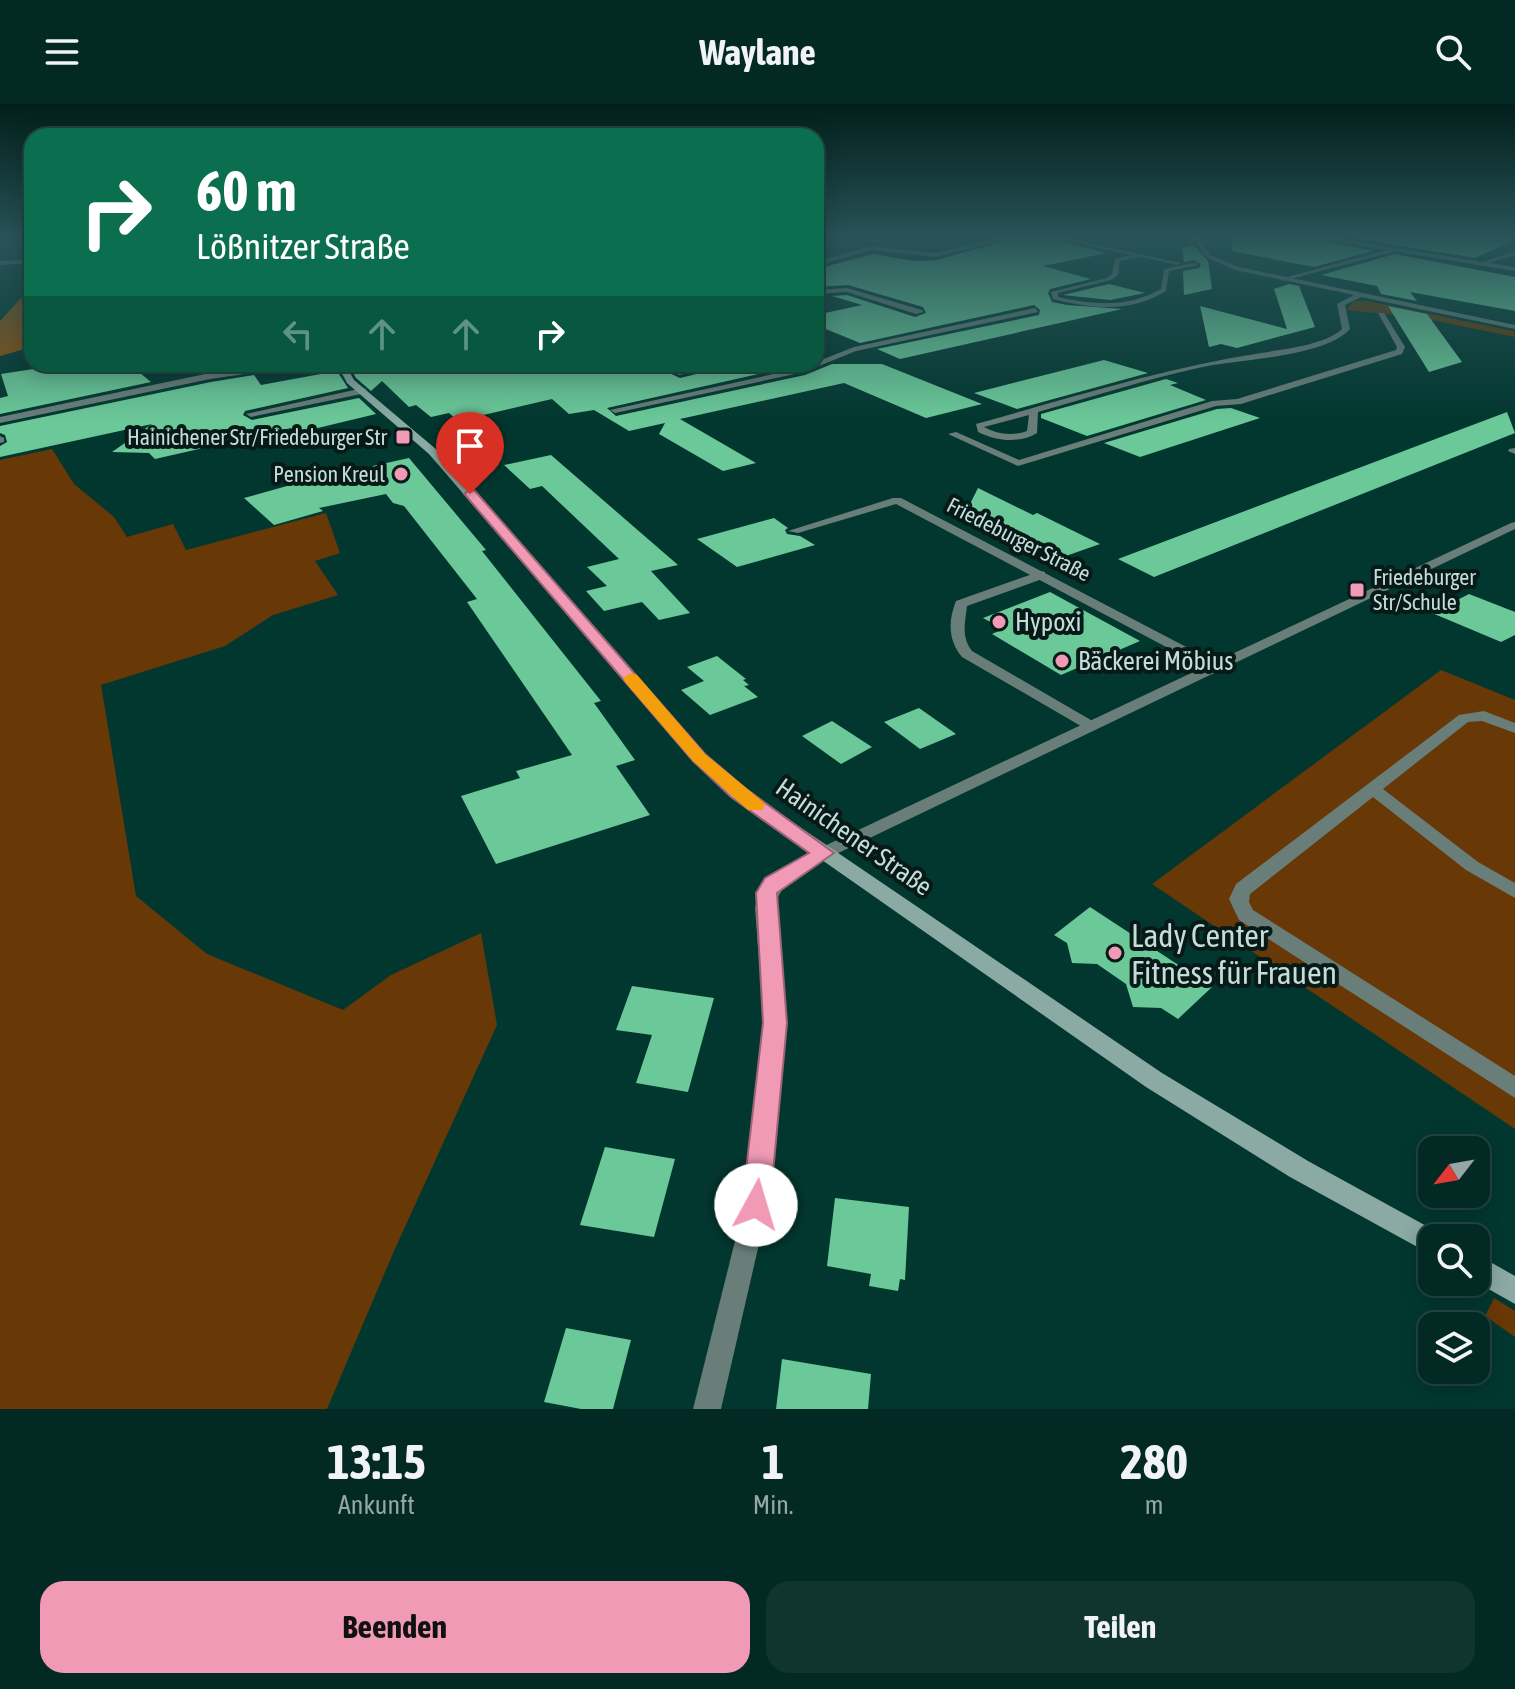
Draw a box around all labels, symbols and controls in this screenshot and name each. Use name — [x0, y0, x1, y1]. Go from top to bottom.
icon: menu — [40, 30, 84, 74]
icon: search — [1431, 30, 1475, 74]
text: Waylane — [699, 31, 816, 73]
text: 60 m — [196, 159, 297, 223]
icon: right — [64, 160, 168, 264]
text: Lößnitzer Straße — [196, 225, 410, 267]
icon: left — [276, 312, 320, 356]
icon: ahead — [360, 312, 404, 356]
icon: ahead — [444, 312, 488, 356]
icon: right — [528, 312, 572, 356]
pin — [436, 412, 504, 494]
place label: Hainichener Str/Friedeburger Str — [127, 424, 388, 450]
icon: arrive — [448, 424, 492, 468]
marker: Hainichener Str/Friedeburger Str — [394, 428, 412, 446]
place label: Pension Kreul — [273, 461, 385, 487]
marker: Pension Kreul — [392, 465, 410, 483]
street label: Friedeburger Straße — [943, 492, 1095, 586]
place label: Friedeburger Str/Schule — [1373, 564, 1476, 615]
marker: Friedeburger Str/Schule — [1348, 581, 1366, 599]
place label: Hypoxi — [1015, 607, 1082, 637]
marker: Hypoxi — [990, 613, 1008, 631]
place label: Bäckerei Möbius — [1078, 646, 1233, 676]
marker: Bäckerei Möbius — [1053, 652, 1071, 670]
street label: Hainichener Straße — [770, 772, 938, 902]
place label: Lady Center Fitness für Frauen — [1131, 917, 1337, 991]
marker: Lady Center Fitness für Frauen — [1106, 944, 1124, 962]
north arrow — [1418, 1136, 1490, 1208]
map controls — [1418, 1136, 1490, 1384]
position arrow — [714, 1163, 798, 1247]
button: search — [1418, 1224, 1490, 1296]
button: layers — [1418, 1312, 1490, 1384]
text: 13:15 — [327, 1434, 426, 1489]
text: 1 — [762, 1434, 784, 1489]
text: 280 — [1120, 1434, 1188, 1489]
text: Ankunft — [338, 1490, 415, 1520]
text: Min. — [753, 1490, 793, 1520]
text: m — [1145, 1490, 1164, 1520]
button: Beenden — [40, 1581, 750, 1673]
button: Teilen — [766, 1581, 1475, 1673]

